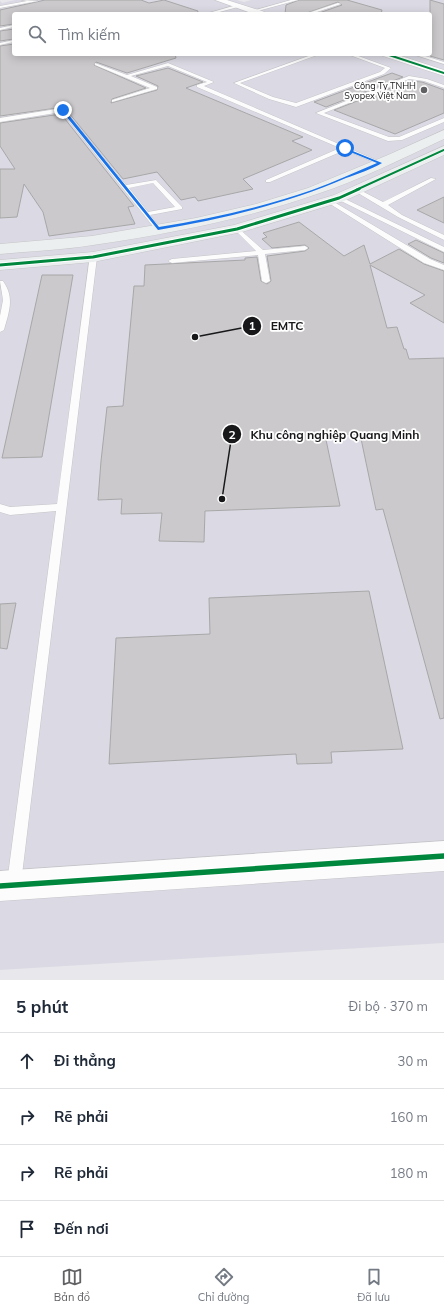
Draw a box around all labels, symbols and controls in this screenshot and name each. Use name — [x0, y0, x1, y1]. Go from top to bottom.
search box — [12, 12, 432, 56]
icon: search — [26, 23, 48, 45]
text: Tìm kiếm — [58, 25, 120, 44]
place label: Công Ty TNHH Syopex Việt Nam — [344, 80, 416, 102]
marker: Công Ty TNHH Syopex Việt Nam — [419, 85, 429, 95]
route end — [54, 101, 72, 119]
route start — [336, 139, 354, 157]
callout: EMTC — [242, 314, 311, 338]
text: 1 — [248, 318, 256, 333]
text: EMTC — [271, 318, 303, 333]
callout: Khu công nghiệp Quang Minh — [222, 422, 427, 446]
text: 2 — [228, 427, 236, 442]
text: Khu công nghiệp Quang Minh — [250, 427, 420, 442]
text: 5 phút — [16, 996, 68, 1017]
text: Đi bộ · 370 m — [349, 998, 428, 1014]
icon: ahead — [16, 1050, 38, 1072]
text: Đi thẳng — [54, 1051, 116, 1070]
text: 30 m — [398, 1053, 428, 1069]
icon: right — [16, 1106, 38, 1128]
text: Rẽ phải — [54, 1107, 108, 1126]
text: 160 m — [390, 1109, 428, 1125]
icon: right — [16, 1162, 38, 1184]
text: Rẽ phải — [54, 1163, 108, 1182]
text: 180 m — [390, 1165, 428, 1181]
icon: arrive — [16, 1218, 38, 1240]
text: Đến nơi — [54, 1219, 109, 1238]
tab: Bản đồ — [54, 1266, 90, 1304]
tab: Chỉ đường — [198, 1266, 250, 1304]
tab: Đã lưu — [357, 1266, 390, 1304]

